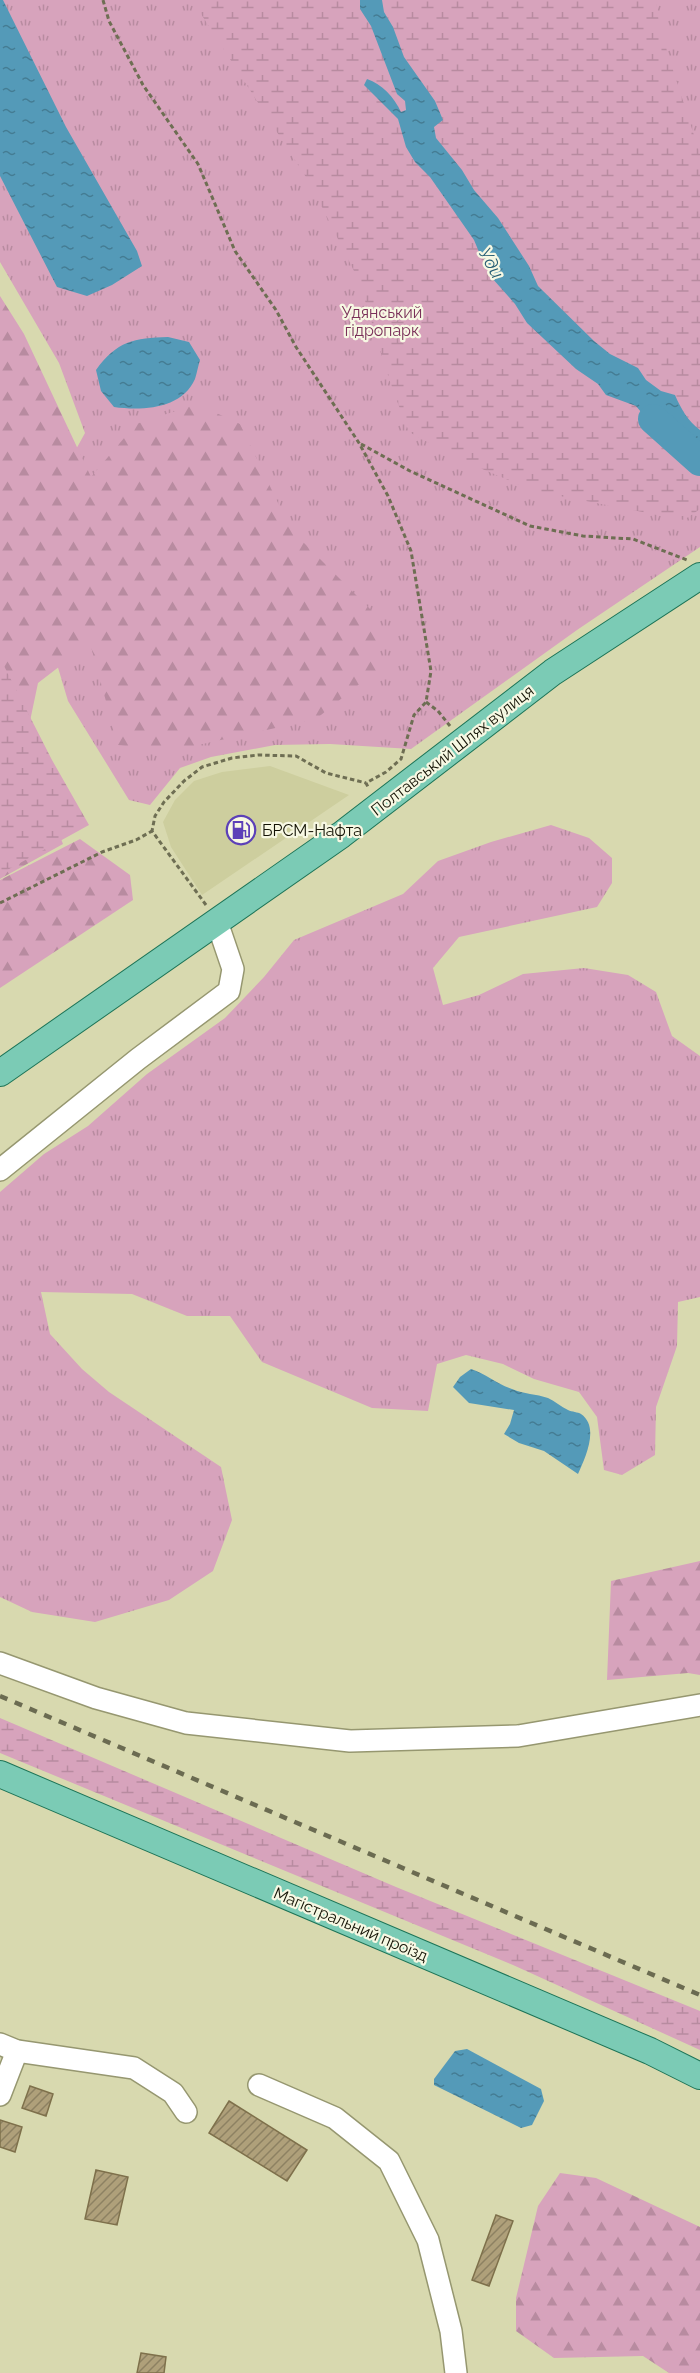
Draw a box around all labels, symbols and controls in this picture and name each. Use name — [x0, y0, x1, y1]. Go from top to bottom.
water label: Уди — [475, 244, 508, 282]
park label: Удянський гідропарк — [342, 303, 422, 340]
street label: Полтавський Шлях вулиця — [367, 681, 537, 820]
fuel station icon: БРСМ-Нафта — [225, 814, 257, 846]
place label: БРСМ-Нафта — [262, 821, 362, 840]
street label: Магістральний проїзд — [271, 1883, 431, 1966]

